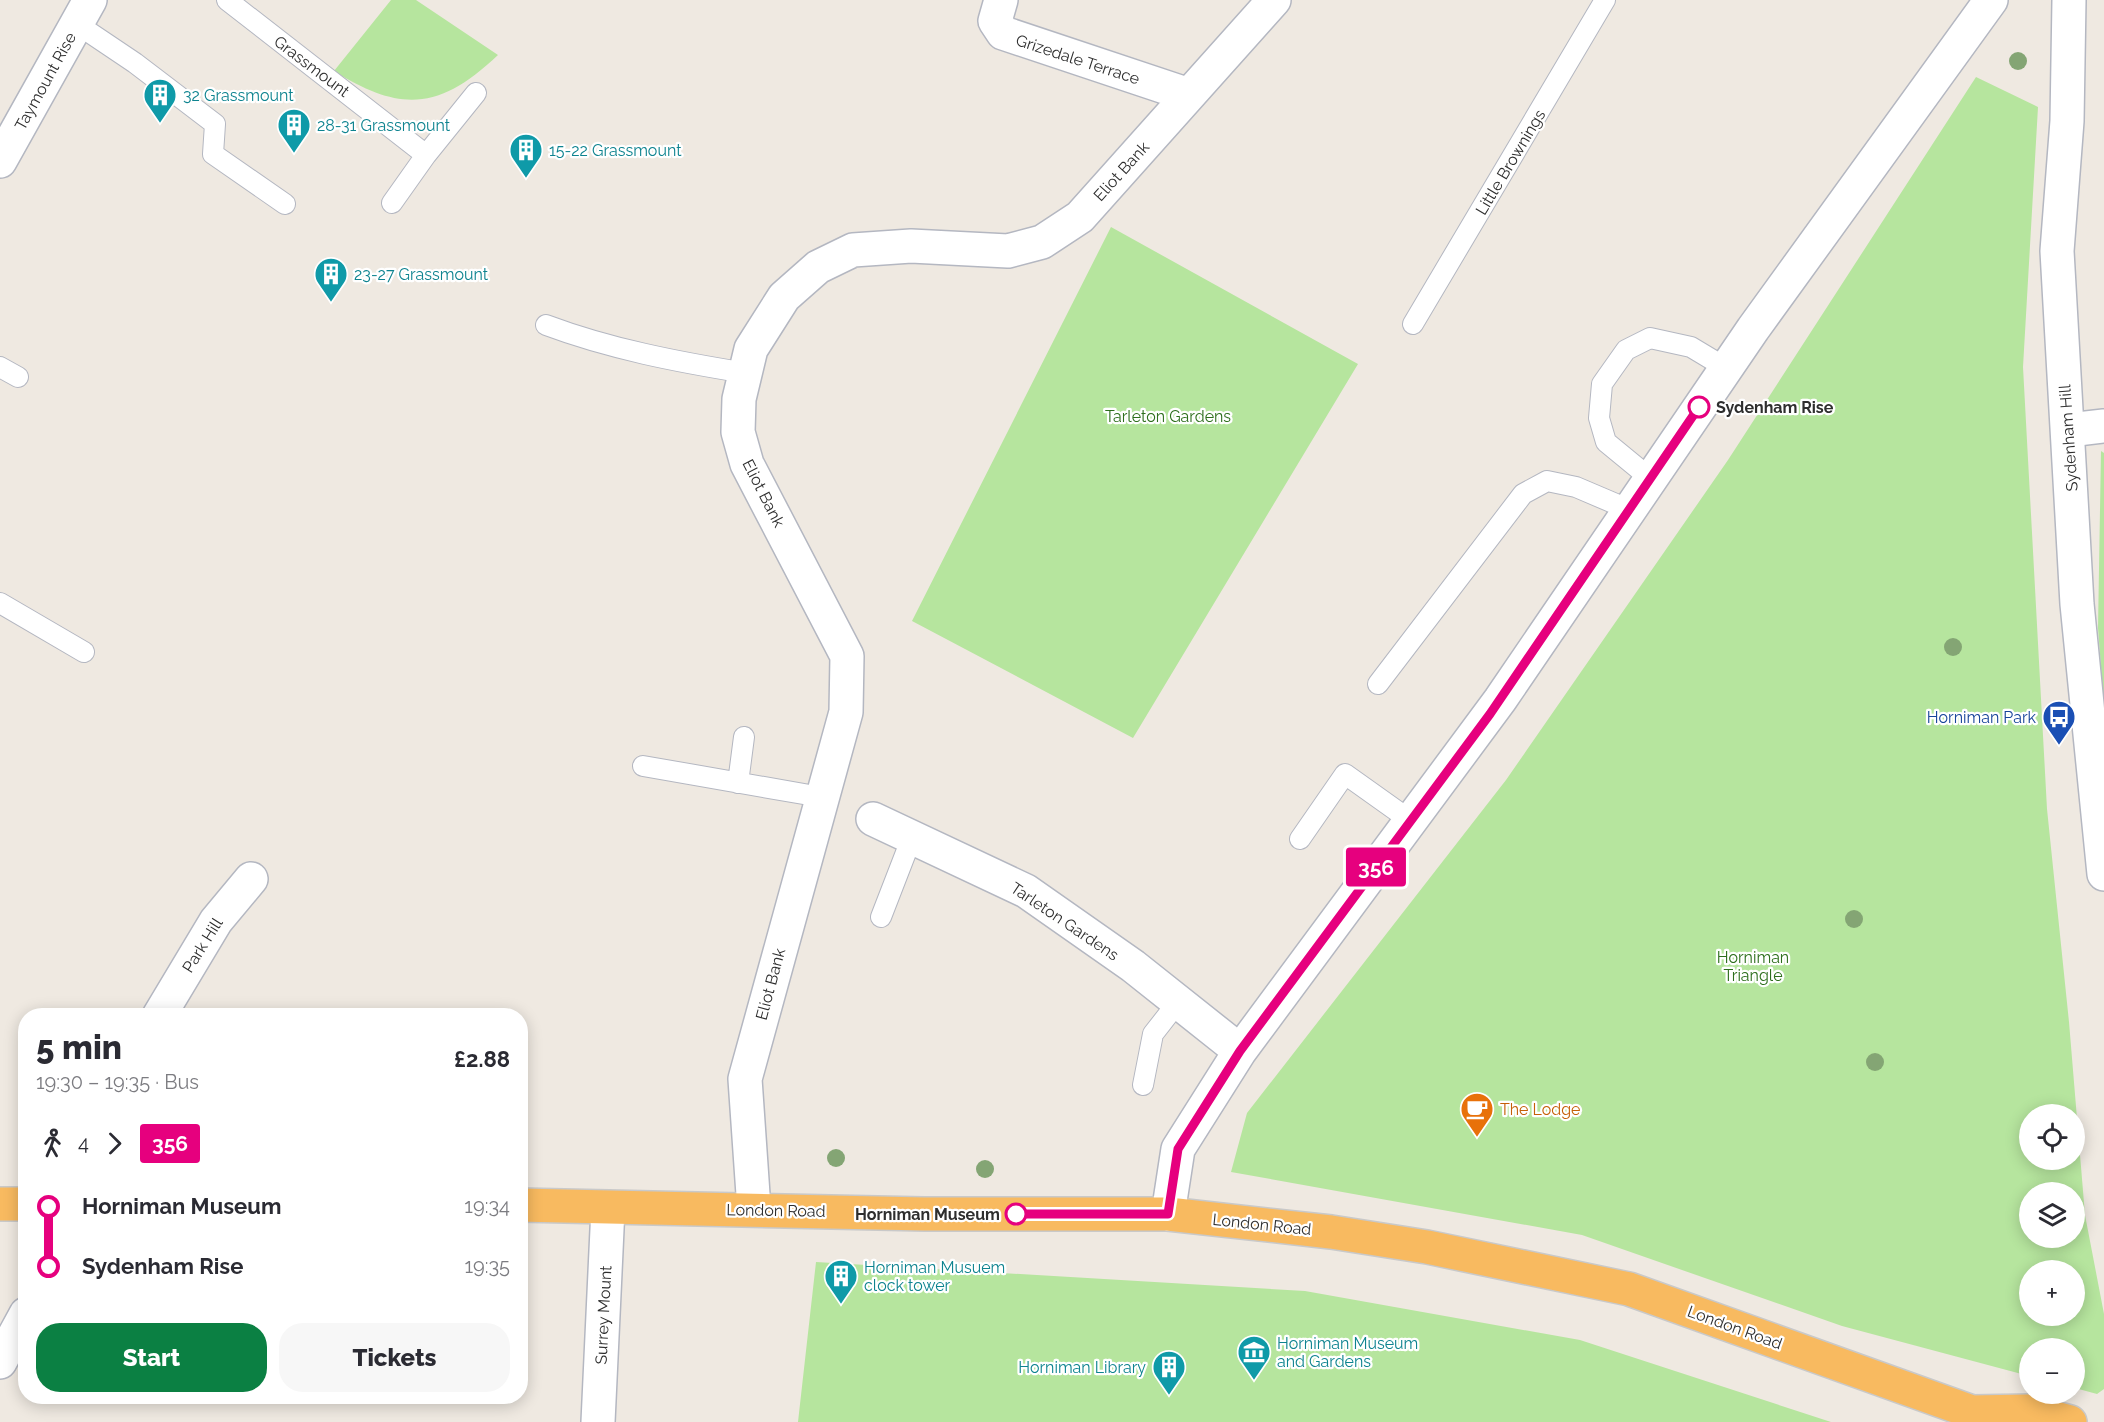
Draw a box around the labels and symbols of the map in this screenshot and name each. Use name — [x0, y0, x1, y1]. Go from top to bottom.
street label: Taymount Rise — [11, 29, 80, 133]
street label: Grizedale Terrace — [1014, 30, 1142, 88]
street label: Grassmount — [270, 32, 354, 101]
building icon: 32 Grassmount — [142, 77, 178, 124]
place label: 32 Grassmount — [183, 86, 294, 105]
street label: Little Brownings — [1472, 106, 1549, 218]
building icon: 28-31 Grassmount — [276, 107, 312, 154]
place label: 28-31 Grassmount — [317, 116, 451, 135]
building icon: 15-22 Grassmount — [508, 132, 544, 179]
street label: Eliot Bank — [1090, 137, 1153, 205]
place label: 15-22 Grassmount — [549, 141, 682, 160]
building icon: 23-27 Grassmount — [313, 256, 349, 303]
place label: 23-27 Grassmount — [354, 265, 489, 284]
street label: Sydenham Hill — [2055, 383, 2082, 492]
marker: Sydenham Rise — [1688, 396, 1710, 418]
place label: Sydenham Rise — [1716, 398, 1834, 417]
park label: Tarleton Gardens — [1105, 407, 1231, 426]
street label: Eliot Bank — [738, 456, 789, 531]
bus stop icon: Horniman Park — [2041, 699, 2077, 746]
place label: Horniman Park — [1927, 708, 2037, 727]
line badge: 356 — [1342, 848, 1410, 886]
street label: Tarleton Gardens — [1007, 878, 1123, 965]
street label: Park Hill — [178, 914, 227, 976]
street label: Eliot Bank — [752, 946, 789, 1022]
park label: Horniman Triangle — [1717, 948, 1789, 985]
cafe icon: The Lodge — [1459, 1091, 1495, 1138]
place label: The Lodge — [1500, 1100, 1580, 1119]
street label: London Road — [726, 1200, 826, 1221]
marker: Horniman Museum — [1005, 1203, 1027, 1225]
place label: Horniman Museum — [855, 1205, 1000, 1224]
street label: London Road — [1212, 1210, 1312, 1239]
building icon: Horniman Musuem clock tower — [823, 1258, 859, 1305]
place label: Horniman Musuem clock tower — [864, 1258, 1005, 1295]
street label: Surrey Mount — [591, 1264, 616, 1365]
street label: London Road — [1685, 1302, 1785, 1353]
museum icon: Horniman Museum and Gardens — [1236, 1334, 1272, 1381]
place label: Horniman Museum and Gardens — [1277, 1334, 1418, 1371]
building icon: Horniman Library — [1151, 1349, 1187, 1396]
place label: Horniman Library — [1018, 1358, 1146, 1377]

